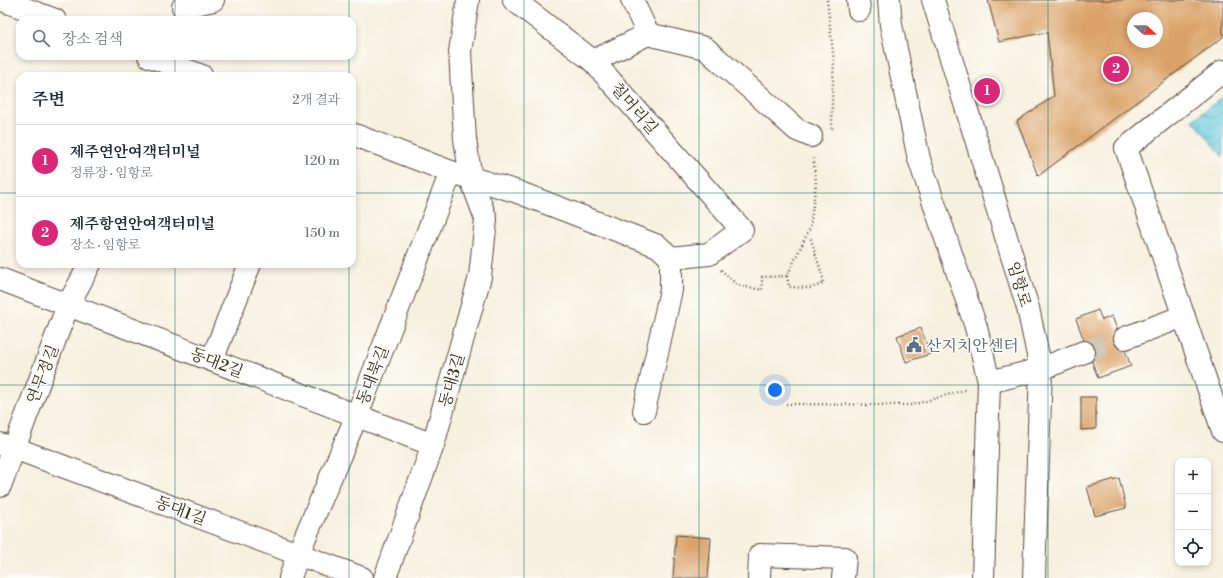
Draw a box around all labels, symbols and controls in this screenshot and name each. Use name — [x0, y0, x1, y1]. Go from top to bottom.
north arrow — [1127, 12, 1163, 48]
search box — [16, 16, 356, 60]
icon: search — [30, 27, 52, 49]
text: 장소 검색 — [62, 30, 123, 49]
pin: 2 — [1103, 54, 1129, 84]
pin: 1 — [974, 76, 1000, 106]
street label: 칠머리길 — [606, 79, 662, 139]
text: 주변 — [32, 89, 65, 111]
text: 2개 결과 — [292, 92, 340, 108]
text: 제주연안여객터미널 — [70, 143, 200, 162]
text: 1 — [42, 153, 48, 169]
text: 120 m — [304, 153, 340, 169]
text: 정류장 · 임항로 — [70, 165, 153, 181]
text: 제주항연안여객터미널 — [70, 215, 215, 234]
text: 2 — [41, 225, 49, 241]
text: 150 m — [305, 225, 340, 241]
text: 장소 · 임항로 — [70, 237, 140, 253]
street label: 임항로 — [1003, 259, 1036, 310]
public building icon: 산지치안센터 — [905, 336, 923, 354]
place label: 산지치안센터 — [926, 336, 1019, 356]
street label: 연무정길 — [23, 342, 63, 407]
street label: 동대북길 — [353, 343, 393, 408]
street label: 동대2길 — [187, 344, 246, 382]
street label: 동대3길 — [435, 351, 469, 410]
your location — [765, 380, 785, 400]
map controls — [1175, 458, 1211, 566]
button: + — [1175, 458, 1211, 494]
street label: 동대1길 — [152, 492, 209, 530]
button: − — [1175, 494, 1211, 530]
button: locate — [1175, 530, 1211, 566]

